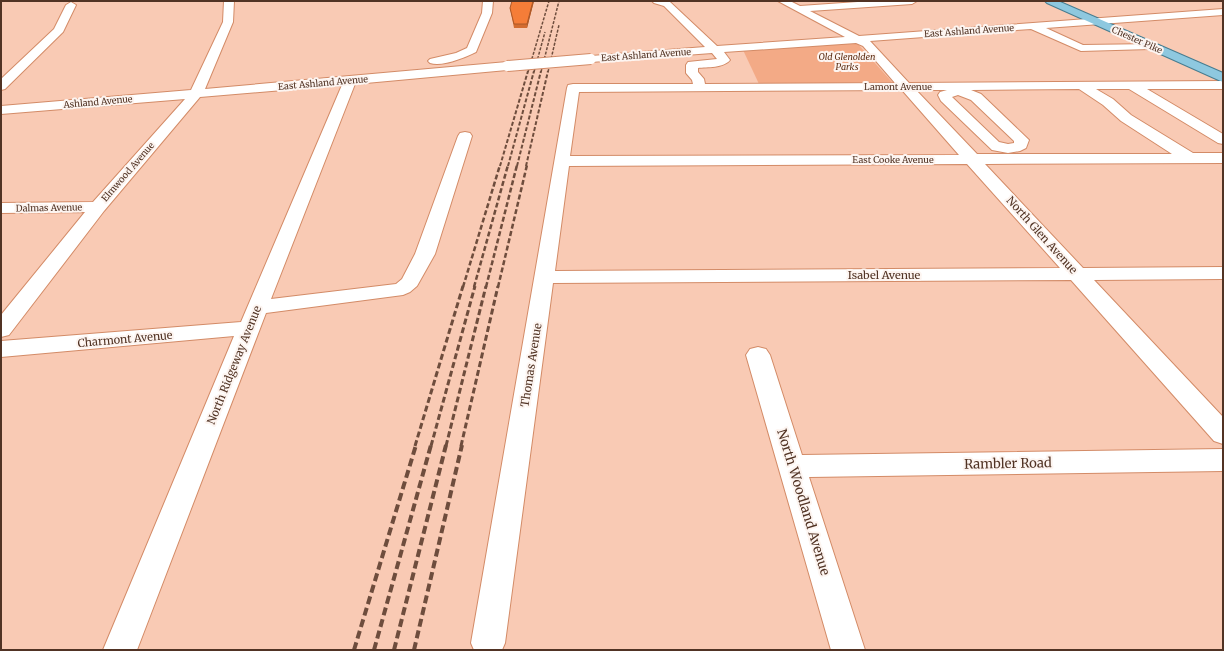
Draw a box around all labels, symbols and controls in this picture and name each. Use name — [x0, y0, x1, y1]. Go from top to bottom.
street label: East Ashland Avenue — [924, 22, 1015, 39]
street label: Chester Pike — [1110, 24, 1164, 56]
street label: East Ashland Avenue — [601, 46, 692, 63]
park label: Old Glenolden Parks — [819, 51, 875, 72]
street label: East Ashland Avenue — [278, 73, 369, 92]
street label: Lamont Avenue — [864, 81, 932, 92]
street label: Ashland Avenue — [62, 93, 133, 110]
street label: Elmwood Avenue — [99, 140, 157, 204]
street label: East Cooke Avenue — [852, 154, 934, 165]
street label: North Glen Avenue — [1004, 193, 1081, 277]
street label: Dalmas Avenue — [16, 201, 83, 214]
street label: Isabel Avenue — [848, 268, 921, 282]
street label: North Ridgeway Avenue — [204, 303, 264, 426]
street label: Thomas Avenue — [517, 322, 545, 408]
street label: Charmont Avenue — [77, 328, 173, 350]
street label: North Woodland Avenue — [773, 427, 834, 578]
street label: Rambler Road — [964, 454, 1052, 473]

